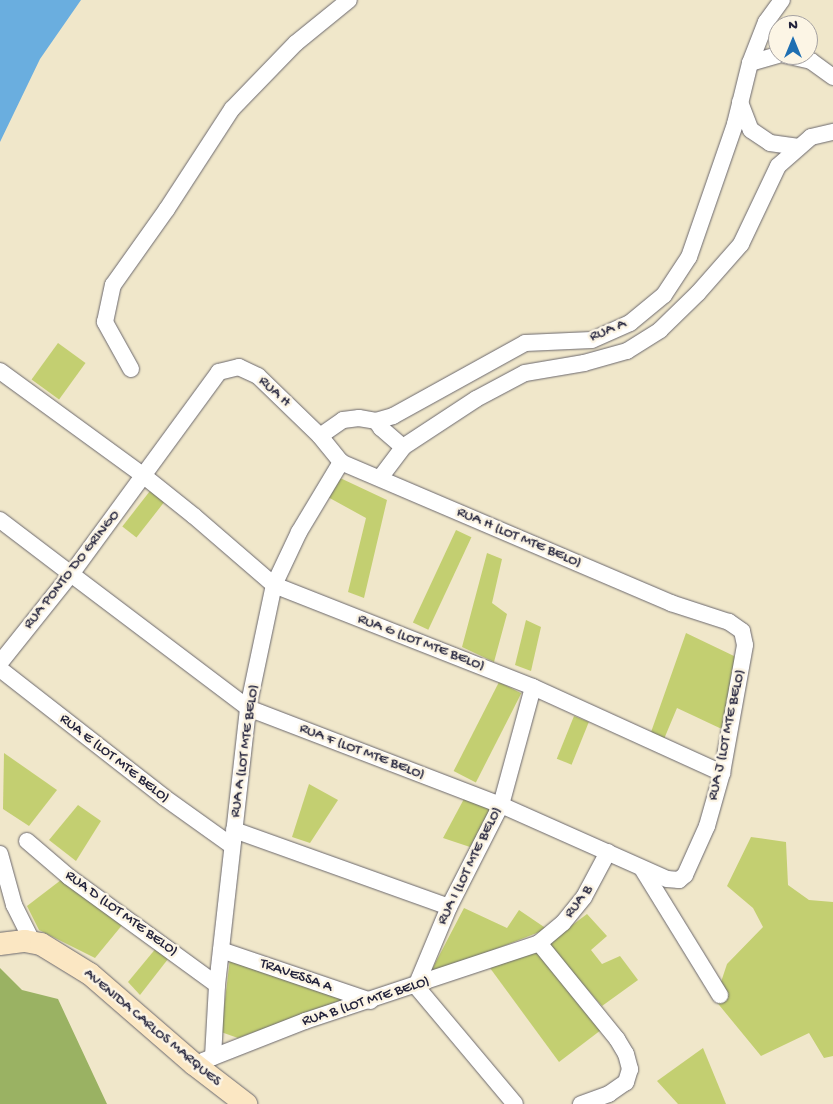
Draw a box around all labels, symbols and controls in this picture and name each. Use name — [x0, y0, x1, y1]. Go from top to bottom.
north arrow — [768, 15, 818, 65]
text: N — [788, 17, 798, 34]
street label: RUA A — [587, 316, 629, 346]
street label: RUA H — [254, 373, 294, 411]
street label: RUA H (LOT MTE BELO) — [454, 504, 584, 572]
street label: RUA PONTO DO GRINGO — [20, 507, 124, 633]
street label: RUA G (LOT MTE BELO) — [355, 610, 487, 676]
street label: RUA J (LOT MTE BELO) — [704, 668, 750, 802]
street label: RUA A (LOT MTE BELO) — [227, 683, 263, 819]
street label: RUA E (LOT MTE BELO) — [55, 710, 173, 808]
street label: RUA F (LOT MTE BELO) — [297, 720, 427, 784]
street label: RUA I (LOT MTE BELO) — [434, 804, 506, 928]
street label: RUA D (LOT MTE BELO) — [61, 867, 181, 961]
street label: RUA B — [561, 882, 597, 922]
street label: TRAVESSA A — [257, 955, 335, 997]
street label: AVENIDA CARLOS MARQUES — [80, 965, 224, 1091]
street label: RUA B (LOT MTE BELO) — [300, 973, 432, 1031]

